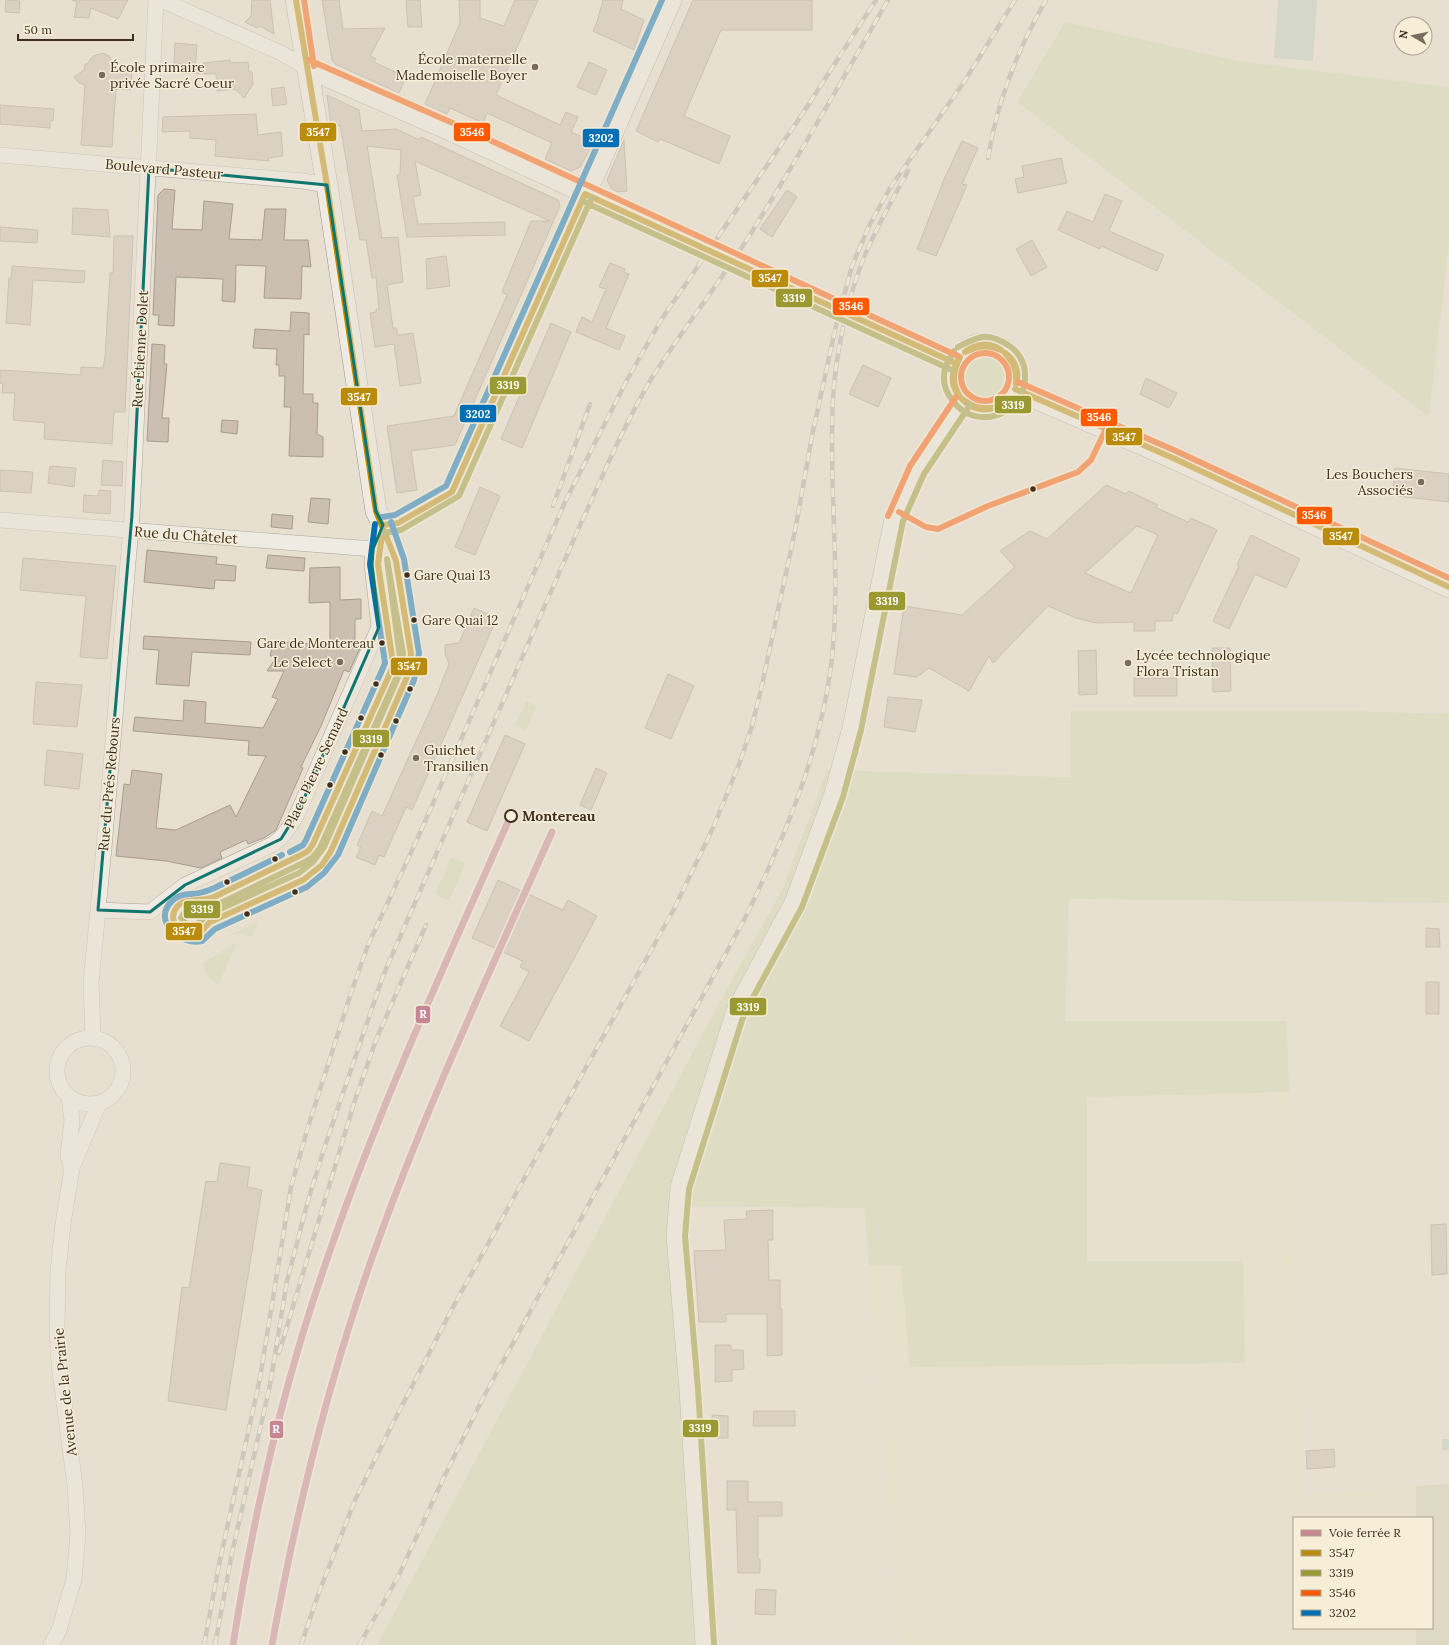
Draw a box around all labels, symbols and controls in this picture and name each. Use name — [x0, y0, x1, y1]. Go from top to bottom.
scale bar — [18, 16, 133, 42]
north arrow — [1393, 16, 1433, 56]
text: 50 m — [24, 22, 52, 37]
text: N — [1396, 29, 1411, 40]
place label: École maternelle Mademoiselle Boyer — [396, 50, 527, 84]
place label: École primaire privée Sacré Coeur — [110, 58, 234, 92]
marker: École maternelle Mademoiselle Boyer — [530, 62, 540, 72]
marker: École primaire privée Sacré Coeur — [97, 70, 107, 80]
line badge: 3547 — [299, 122, 337, 142]
line badge: 3546 — [453, 122, 491, 142]
text: 3547 — [306, 125, 330, 139]
text: 3546 — [460, 125, 484, 139]
line badge: 3202 — [582, 128, 620, 148]
text: 3202 — [589, 131, 614, 145]
street label: Boulevard Pasteur — [104, 155, 224, 183]
line badge: 3547 — [751, 269, 789, 288]
text: 3547 — [758, 271, 782, 285]
line badge: 3319 — [775, 288, 813, 308]
street label: Rue Étienne Dolet — [128, 289, 152, 408]
text: 3319 — [782, 291, 806, 305]
line badge: 3546 — [832, 297, 870, 316]
text: 3546 — [839, 299, 863, 313]
line badge: 3319 — [489, 376, 527, 395]
text: 3319 — [496, 378, 520, 392]
line badge: 3547 — [340, 387, 378, 406]
text: 3547 — [347, 390, 371, 404]
line badge: 3319 — [994, 395, 1032, 414]
text: 3319 — [1001, 398, 1025, 412]
line badge: 3202 — [459, 404, 497, 423]
text: 3202 — [466, 407, 491, 421]
line badge: 3546 — [1080, 408, 1118, 427]
text: 3546 — [1087, 410, 1111, 424]
line badge: 3547 — [1105, 427, 1143, 446]
text: 3547 — [1112, 430, 1136, 444]
place label: Les Bouchers Associés — [1326, 465, 1413, 499]
marker: Les Bouchers Associés — [1416, 477, 1426, 487]
unlabelled marker — [1028, 484, 1038, 494]
line badge: 3546 — [1296, 506, 1333, 525]
text: 3546 — [1302, 508, 1326, 522]
street label: Rue du Châtelet — [134, 522, 239, 548]
line badge: 3547 — [1322, 527, 1360, 546]
text: 3547 — [1329, 529, 1353, 543]
place label: Gare Quai 13 — [414, 567, 490, 584]
marker: Gare Quai 13 — [402, 570, 412, 580]
line badge: 3319 — [868, 591, 906, 611]
text: 3319 — [875, 594, 899, 608]
place label: Gare Quai 12 — [422, 612, 498, 629]
marker: Gare Quai 12 — [409, 615, 419, 625]
place label: Gare de Montereau — [257, 635, 374, 652]
marker: Gare de Montereau — [377, 638, 387, 648]
place label: Lycée technologique Flora Tristan — [1136, 646, 1271, 680]
place label: Le Select — [273, 653, 333, 671]
marker: Le Select — [335, 657, 345, 667]
line badge: 3547 — [390, 657, 428, 676]
marker: Lycée technologique Flora Tristan — [1123, 658, 1133, 668]
text: 3547 — [397, 659, 421, 673]
unlabelled marker — [371, 679, 381, 689]
unlabelled marker — [405, 684, 415, 694]
street label: Place Pierre Semard — [280, 705, 352, 831]
unlabelled marker — [356, 713, 366, 723]
street label: Rue du Prés Rebours — [94, 716, 124, 852]
unlabelled marker — [391, 716, 401, 726]
line badge: 3319 — [352, 729, 390, 748]
text: 3319 — [359, 732, 383, 746]
place label: Guichet Transilien — [424, 741, 489, 775]
unlabelled marker — [340, 747, 350, 757]
unlabelled marker — [376, 750, 386, 760]
marker: Guichet Transilien — [411, 753, 421, 763]
unlabelled marker — [325, 780, 335, 790]
place label: Montereau — [522, 807, 596, 825]
marker: Montereau — [504, 809, 518, 823]
unlabelled marker — [270, 854, 280, 864]
unlabelled marker — [222, 877, 232, 887]
unlabelled marker — [290, 887, 300, 897]
line badge: 3319 — [183, 900, 221, 919]
text: 3319 — [190, 902, 214, 916]
unlabelled marker — [242, 909, 252, 919]
line badge: 3547 — [165, 922, 203, 941]
text: 3547 — [172, 924, 196, 938]
line badge: 3319 — [729, 997, 767, 1016]
text: 3319 — [736, 1000, 760, 1014]
line badge: R — [415, 1005, 431, 1024]
text: R — [419, 1007, 427, 1021]
street label: Avenue de la Prairie — [49, 1327, 81, 1458]
line badge: 3319 — [682, 1419, 719, 1438]
line badge: R — [269, 1420, 284, 1439]
text: 3319 — [688, 1421, 712, 1435]
text: R — [272, 1422, 280, 1436]
legend — [1293, 1517, 1433, 1629]
text: Voie ferrée R — [1328, 1525, 1401, 1540]
text: 3547 — [1329, 1545, 1355, 1560]
text: 3319 — [1329, 1565, 1354, 1580]
text: 3546 — [1329, 1585, 1356, 1600]
text: 3202 — [1329, 1605, 1356, 1620]

